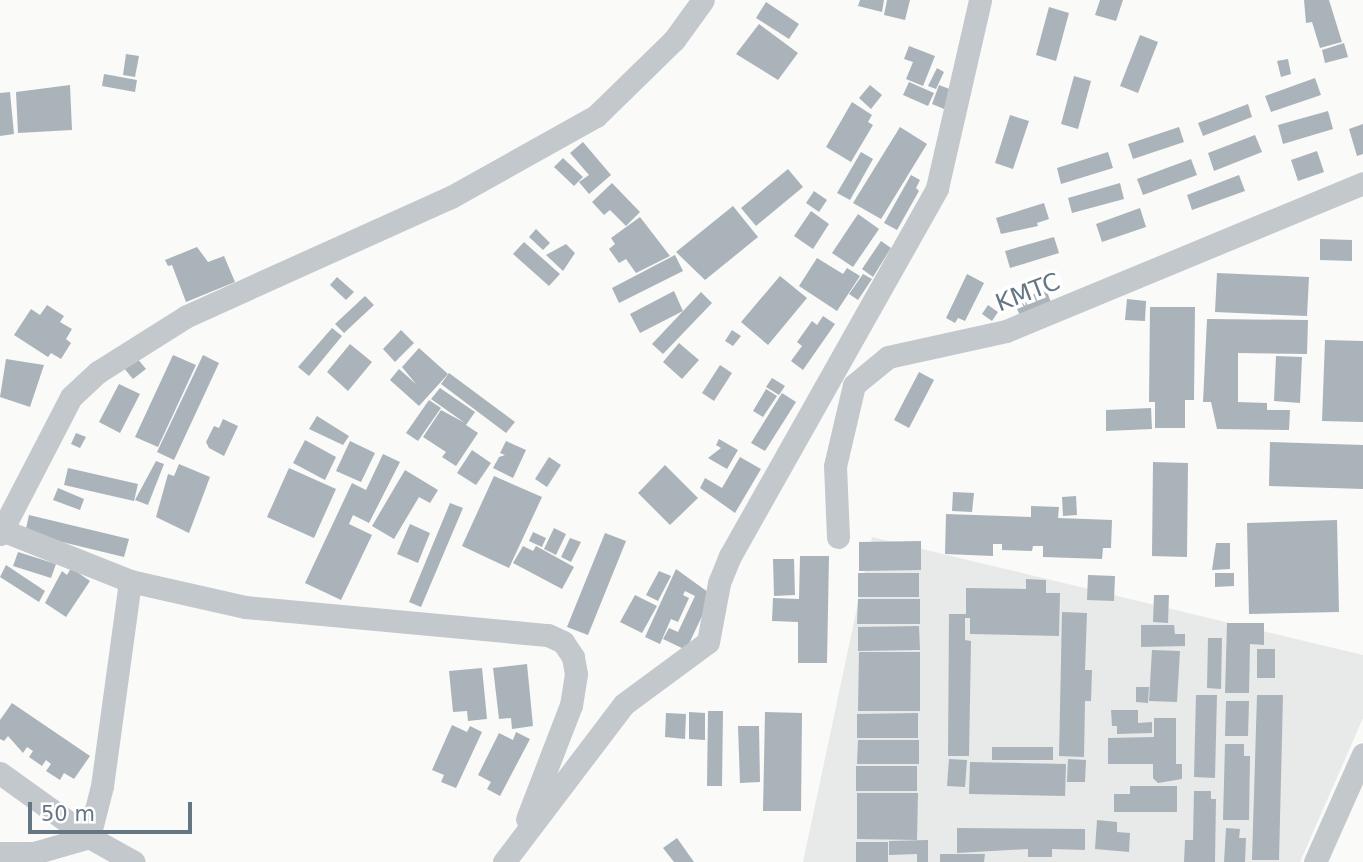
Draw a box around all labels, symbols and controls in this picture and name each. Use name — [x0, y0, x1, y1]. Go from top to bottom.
street label: KMTC — [992, 268, 1064, 318]
scale bar — [32, 788, 196, 832]
text: 50 m — [41, 802, 95, 826]

